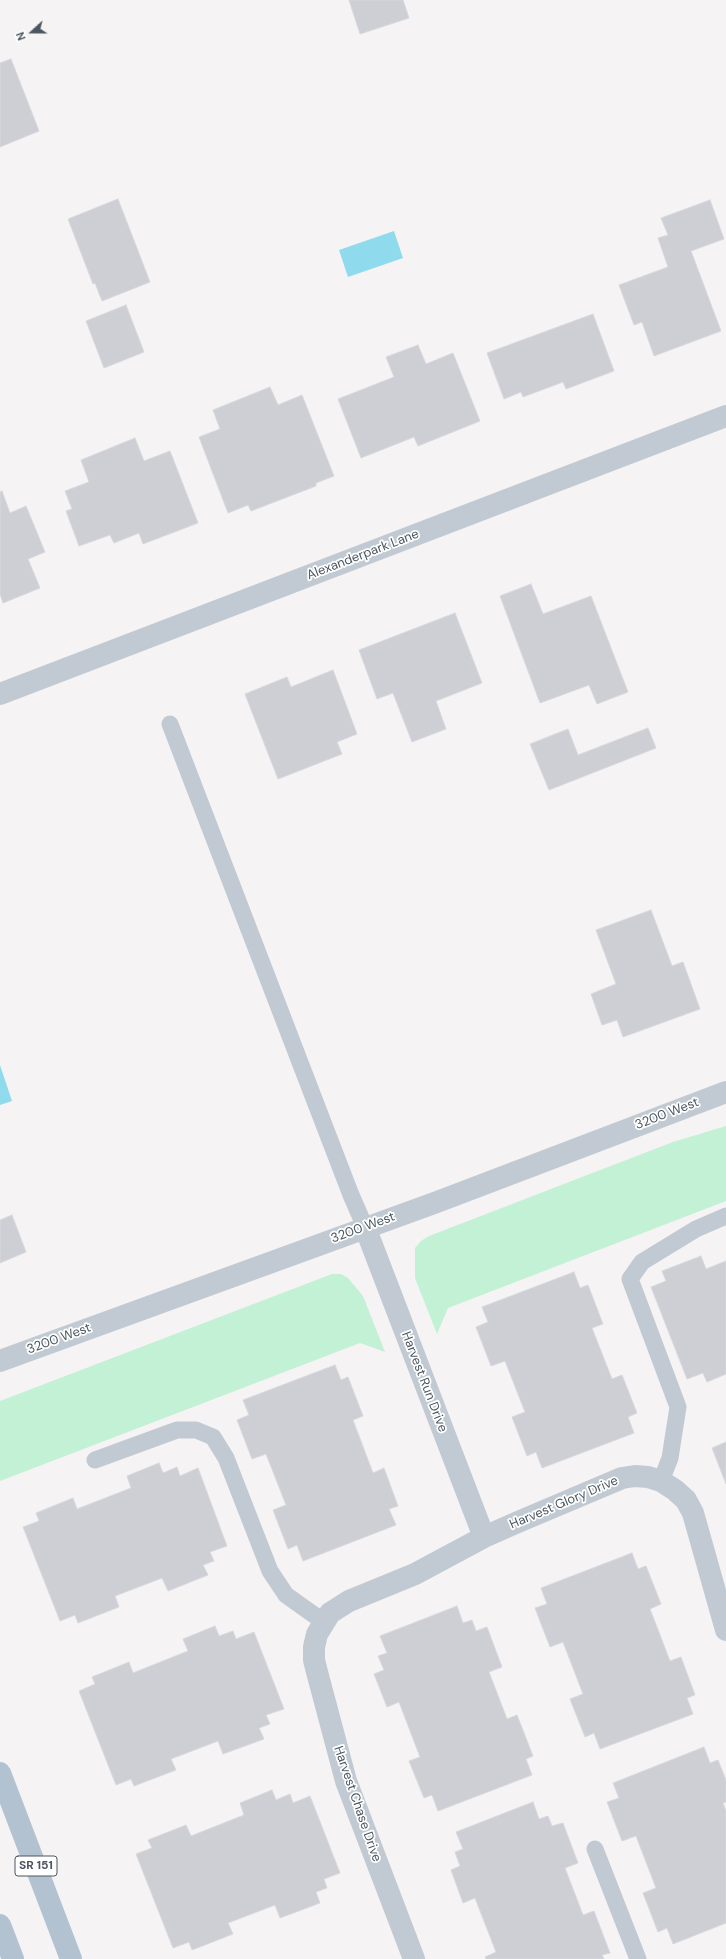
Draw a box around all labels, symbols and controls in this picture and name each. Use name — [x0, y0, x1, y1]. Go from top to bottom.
north arrow — [12, 12, 52, 52]
text: N — [13, 30, 29, 43]
street label: Alexanderpark Lane — [305, 526, 421, 584]
street label: 3200 West — [633, 1095, 701, 1133]
street label: 3200 West — [329, 1209, 397, 1247]
street label: 3200 West — [25, 1320, 93, 1358]
street label: Harvest Run Drive — [398, 1330, 450, 1434]
street label: Harvest Glory Drive — [507, 1473, 621, 1533]
street label: Harvest Chase Drive — [330, 1744, 384, 1864]
road number: SR 151 — [15, 1856, 57, 1876]

